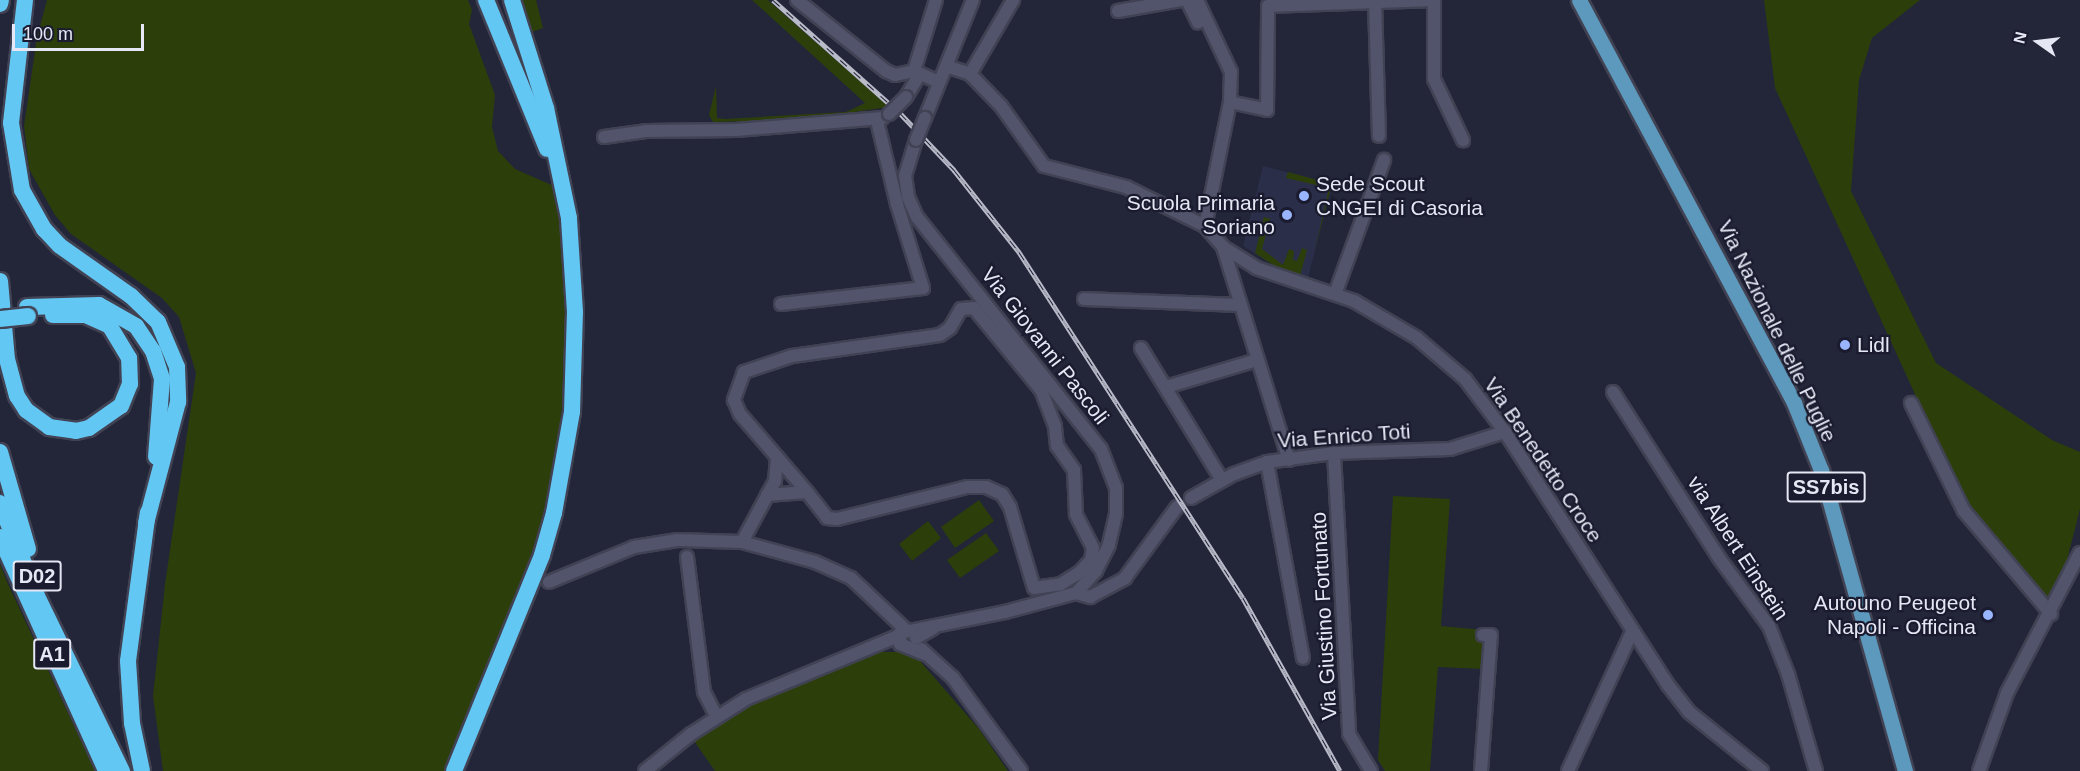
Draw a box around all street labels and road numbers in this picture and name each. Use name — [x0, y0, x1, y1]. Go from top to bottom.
street label: Via Nazionale delle Puglie — [1712, 216, 1842, 446]
street label: Via Giovanni Pascoli — [976, 263, 1114, 429]
street label: Via Benedetto Croce — [1478, 373, 1608, 547]
street label: Via Enrico Toti — [1276, 419, 1412, 453]
road number: SS7bis — [1786, 470, 1866, 504]
street label: via Albert Einstein — [1682, 471, 1794, 625]
street label: Via Giustino Fortunato — [1306, 511, 1342, 721]
road number: D02 — [12, 559, 63, 593]
road number: A1 — [32, 637, 72, 671]

